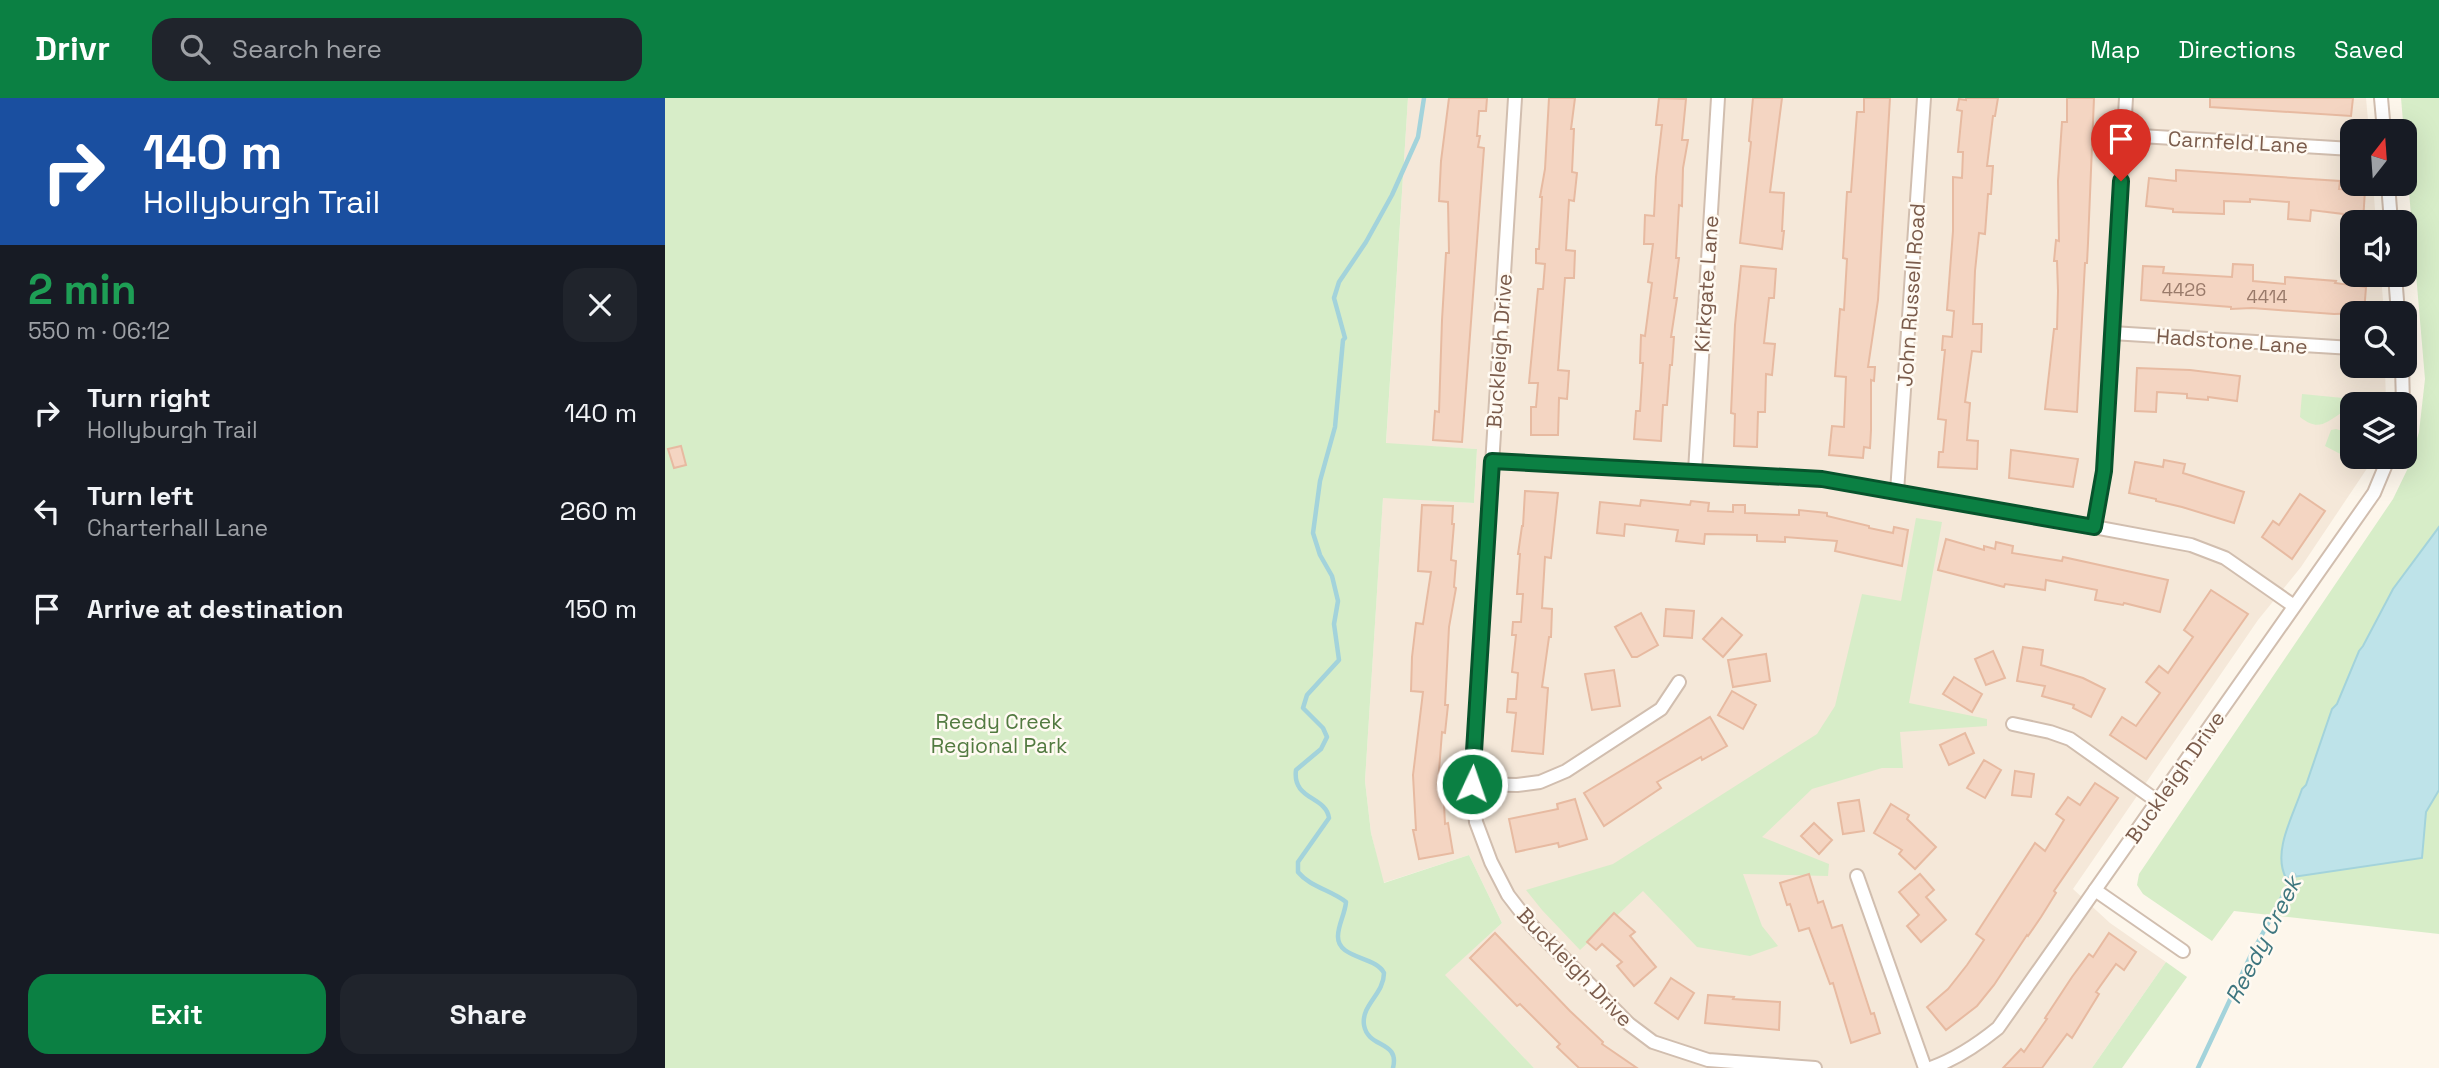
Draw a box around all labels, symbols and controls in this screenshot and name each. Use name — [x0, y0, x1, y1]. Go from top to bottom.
search box — [152, 18, 642, 81]
text: Drivr — [35, 28, 110, 70]
icon: search — [176, 30, 214, 68]
text: Search here — [232, 32, 382, 66]
text: Map — [2090, 34, 2140, 65]
text: Directions — [2178, 34, 2296, 65]
text: Saved — [2334, 34, 2404, 65]
pin — [2091, 109, 2151, 181]
north arrow — [2340, 119, 2417, 196]
map controls — [2340, 119, 2417, 469]
icon: arrive — [2102, 120, 2140, 158]
text: 140 m — [143, 121, 282, 183]
street label: Carnfeld Lane — [2167, 125, 2309, 159]
icon: right — [28, 126, 119, 217]
text: Hollyburgh Trail — [143, 182, 380, 222]
street label: John Russell Road — [1891, 202, 1931, 388]
button: sound — [2340, 210, 2417, 287]
street label: Kirkgate Lane — [1688, 214, 1724, 354]
text: 2 min — [28, 263, 137, 316]
button: close — [563, 268, 637, 342]
street label: Buckleigh Drive — [1480, 273, 1518, 429]
house number: 4426 — [2162, 278, 2206, 301]
house number: 4414 — [2247, 285, 2287, 308]
button: search — [2340, 301, 2417, 378]
text: 550 m · 06:12 — [28, 316, 170, 346]
street label: Hadstone Lane — [2155, 322, 2309, 360]
text: Turn right — [87, 381, 211, 415]
button: layers — [2340, 392, 2417, 469]
icon: right — [28, 394, 66, 432]
text: 140 m — [564, 396, 637, 430]
text: Hollyburgh Trail — [87, 415, 258, 445]
text: Turn left — [87, 479, 194, 513]
icon: left — [28, 492, 66, 530]
text: 260 m — [560, 494, 637, 528]
text: Charterhall Lane — [87, 513, 268, 543]
icon: arrive — [28, 590, 66, 628]
text: Arrive at destination — [87, 592, 344, 626]
text: 150 m — [565, 592, 637, 626]
street label: Buckleigh Drive — [2119, 706, 2231, 848]
park label: Reedy Creek Regional Park — [931, 708, 1067, 759]
position arrow — [1435, 747, 1509, 821]
water label: Reedy Creek — [2218, 869, 2309, 1009]
street label: Buckleigh Drive — [1511, 902, 1639, 1032]
button: Exit — [28, 974, 326, 1054]
button: Share — [340, 974, 637, 1054]

